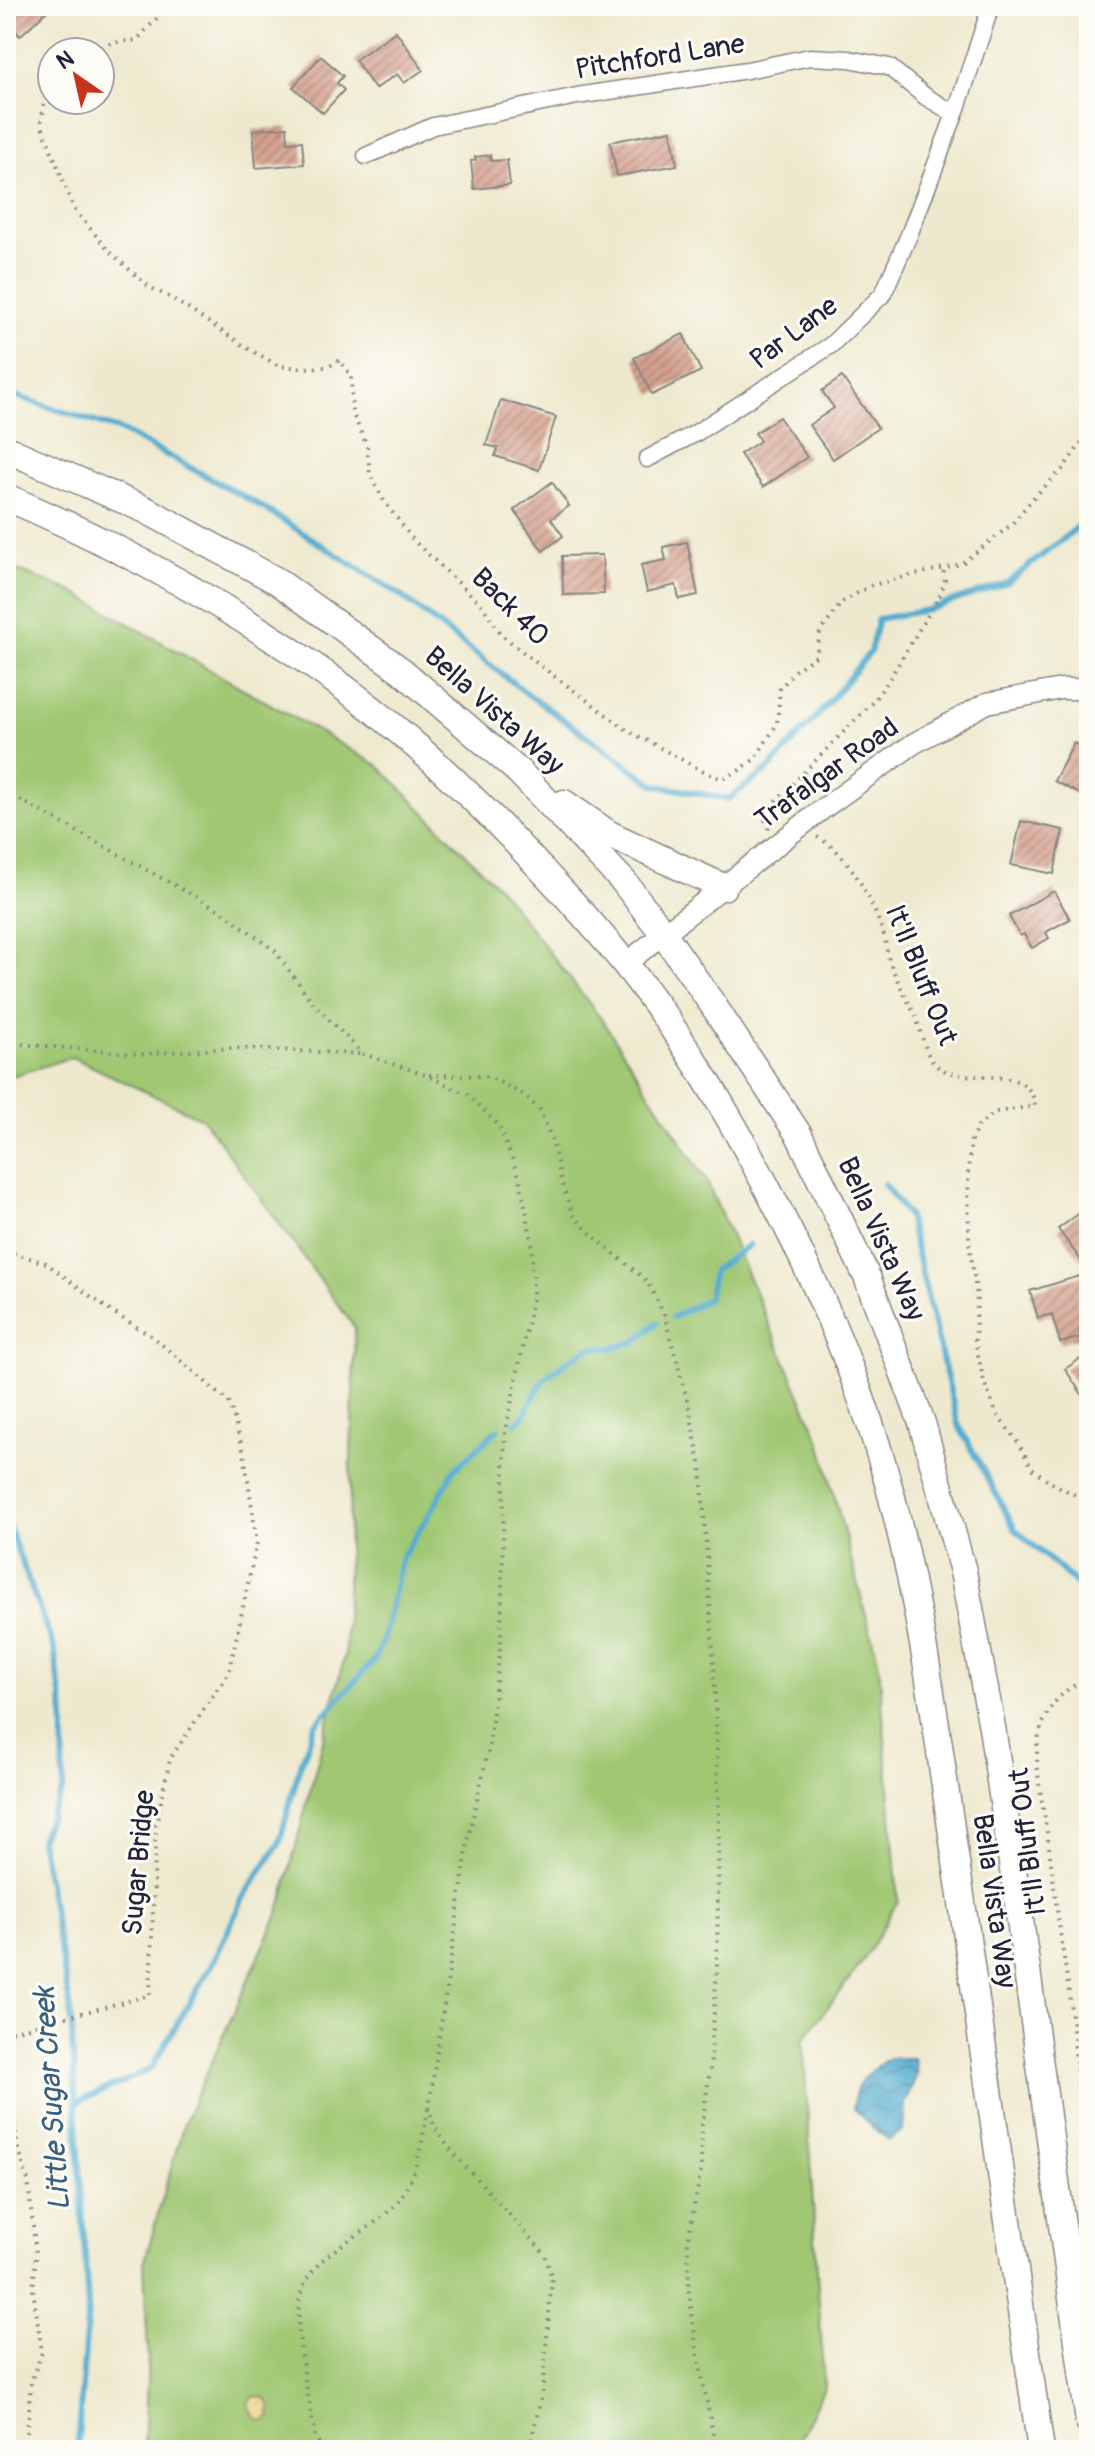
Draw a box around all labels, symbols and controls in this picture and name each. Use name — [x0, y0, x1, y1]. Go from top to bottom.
street label: Pitchford Lane — [573, 26, 747, 88]
north arrow — [36, 36, 116, 116]
text: N — [51, 44, 79, 76]
street label: Par Lane — [743, 289, 845, 377]
street label: Back 40 — [464, 561, 556, 653]
street label: Bella Vista Way — [417, 639, 571, 783]
street label: Trafalgar Road — [748, 710, 906, 838]
street label: It'll Bluff Out — [877, 900, 965, 1051]
street label: Bella Vista Way — [829, 1152, 933, 1326]
street label: It'll Bluff Out — [1002, 1766, 1054, 1918]
street label: Sugar Bridge — [115, 1789, 163, 1937]
street label: Bella Vista Way — [964, 1812, 1024, 1990]
water label: Little Sugar Creek — [26, 1983, 78, 2212]

